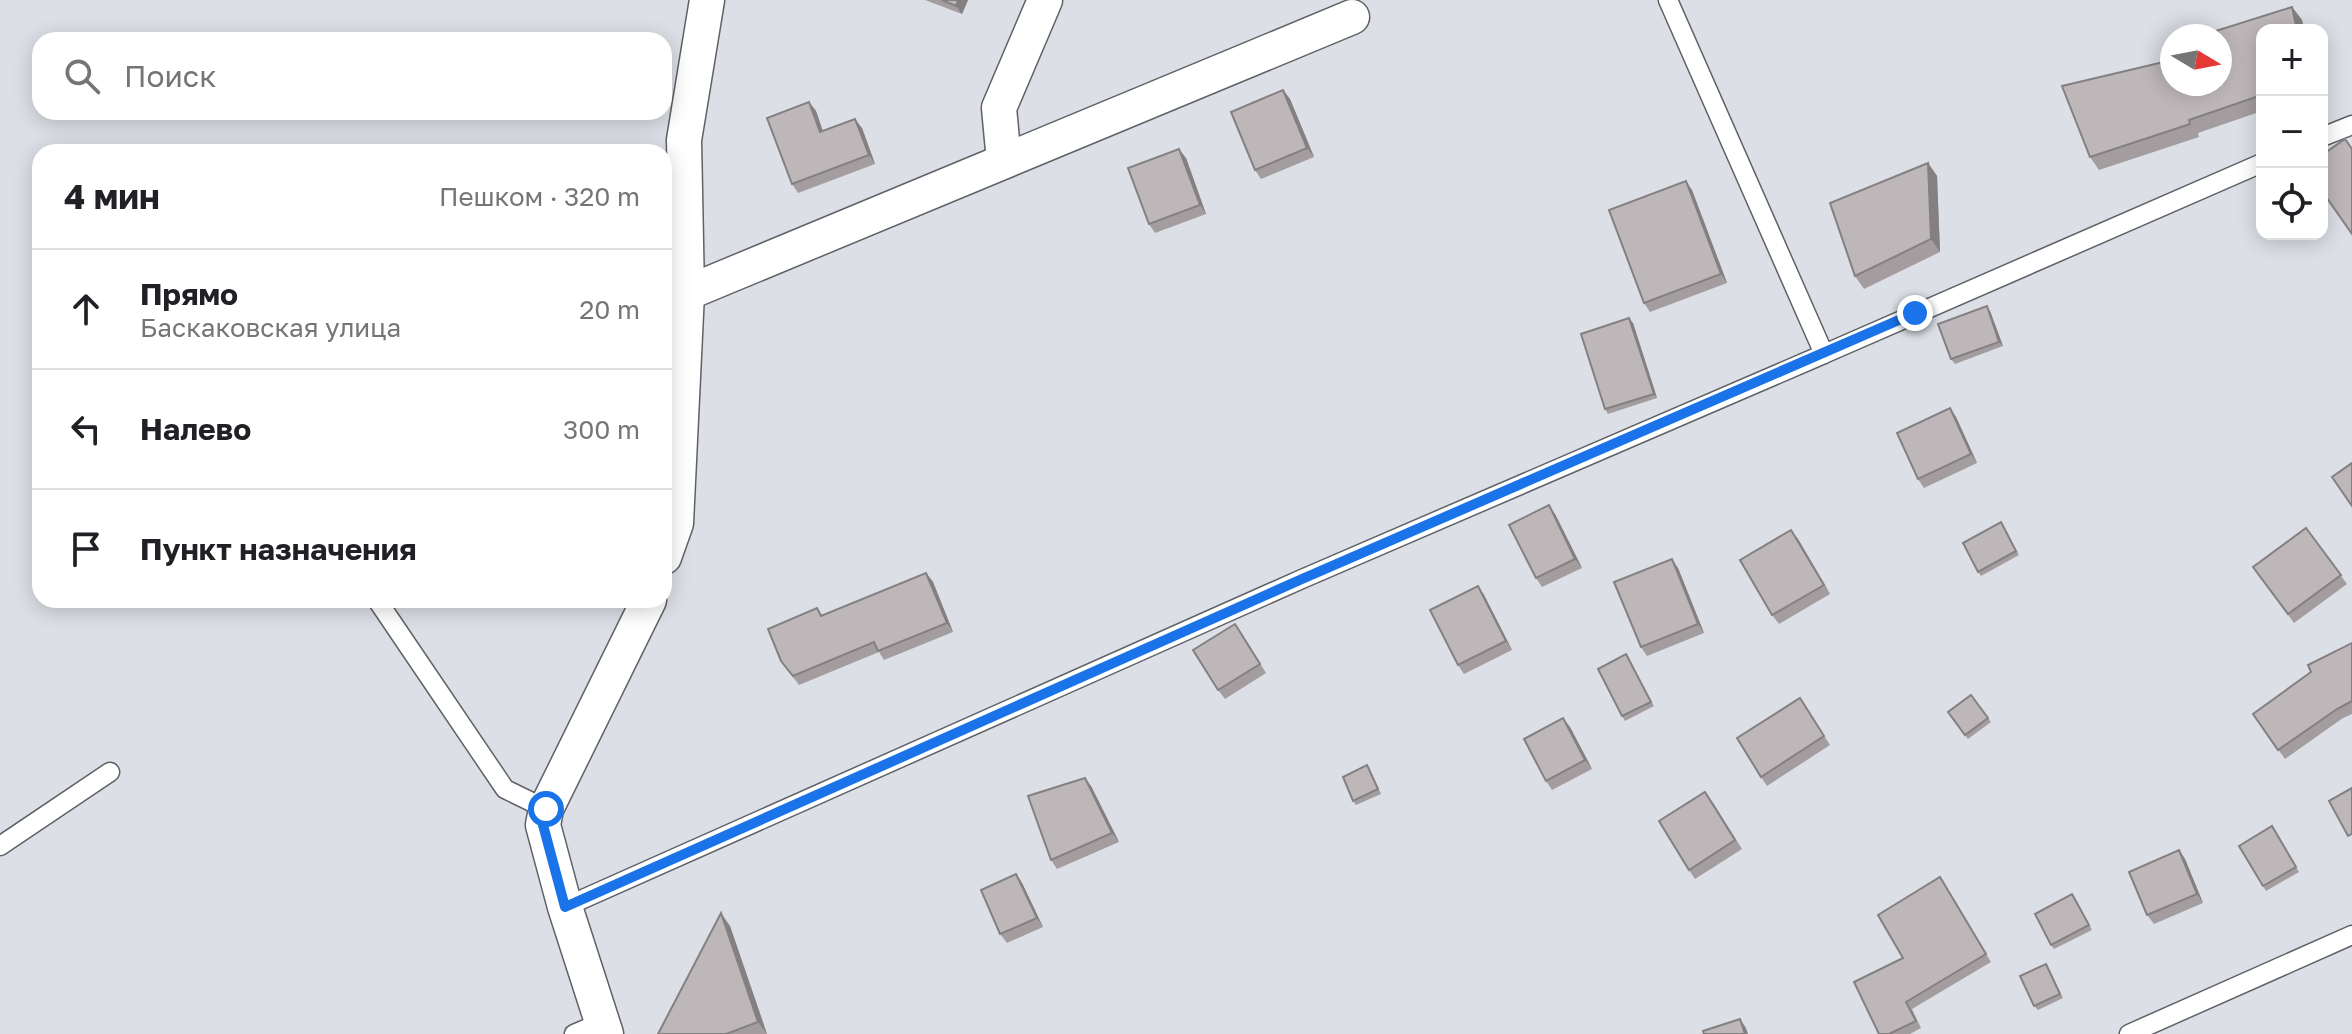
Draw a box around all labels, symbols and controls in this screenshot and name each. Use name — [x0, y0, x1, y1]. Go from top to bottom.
north arrow — [2160, 24, 2232, 96]
map controls — [2256, 24, 2328, 240]
button: + — [2256, 24, 2328, 96]
search box — [32, 32, 672, 120]
icon: search — [60, 54, 104, 98]
text: Поиск — [124, 58, 216, 94]
button: − — [2256, 96, 2328, 168]
button: locate — [2256, 168, 2328, 240]
text: 4 мин — [64, 176, 160, 216]
text: Пешком · 320 m — [439, 181, 640, 212]
text: Прямо — [140, 276, 238, 312]
icon: ahead — [64, 287, 108, 331]
text: 20 m — [579, 294, 640, 325]
route end — [1897, 295, 1933, 331]
text: Баскаковская улица — [140, 312, 401, 343]
icon: left — [64, 407, 108, 451]
text: Налево — [140, 411, 251, 447]
text: 300 m — [563, 414, 640, 445]
icon: arrive — [64, 527, 108, 571]
text: Пункт назначения — [140, 531, 417, 567]
route start — [528, 791, 564, 827]

